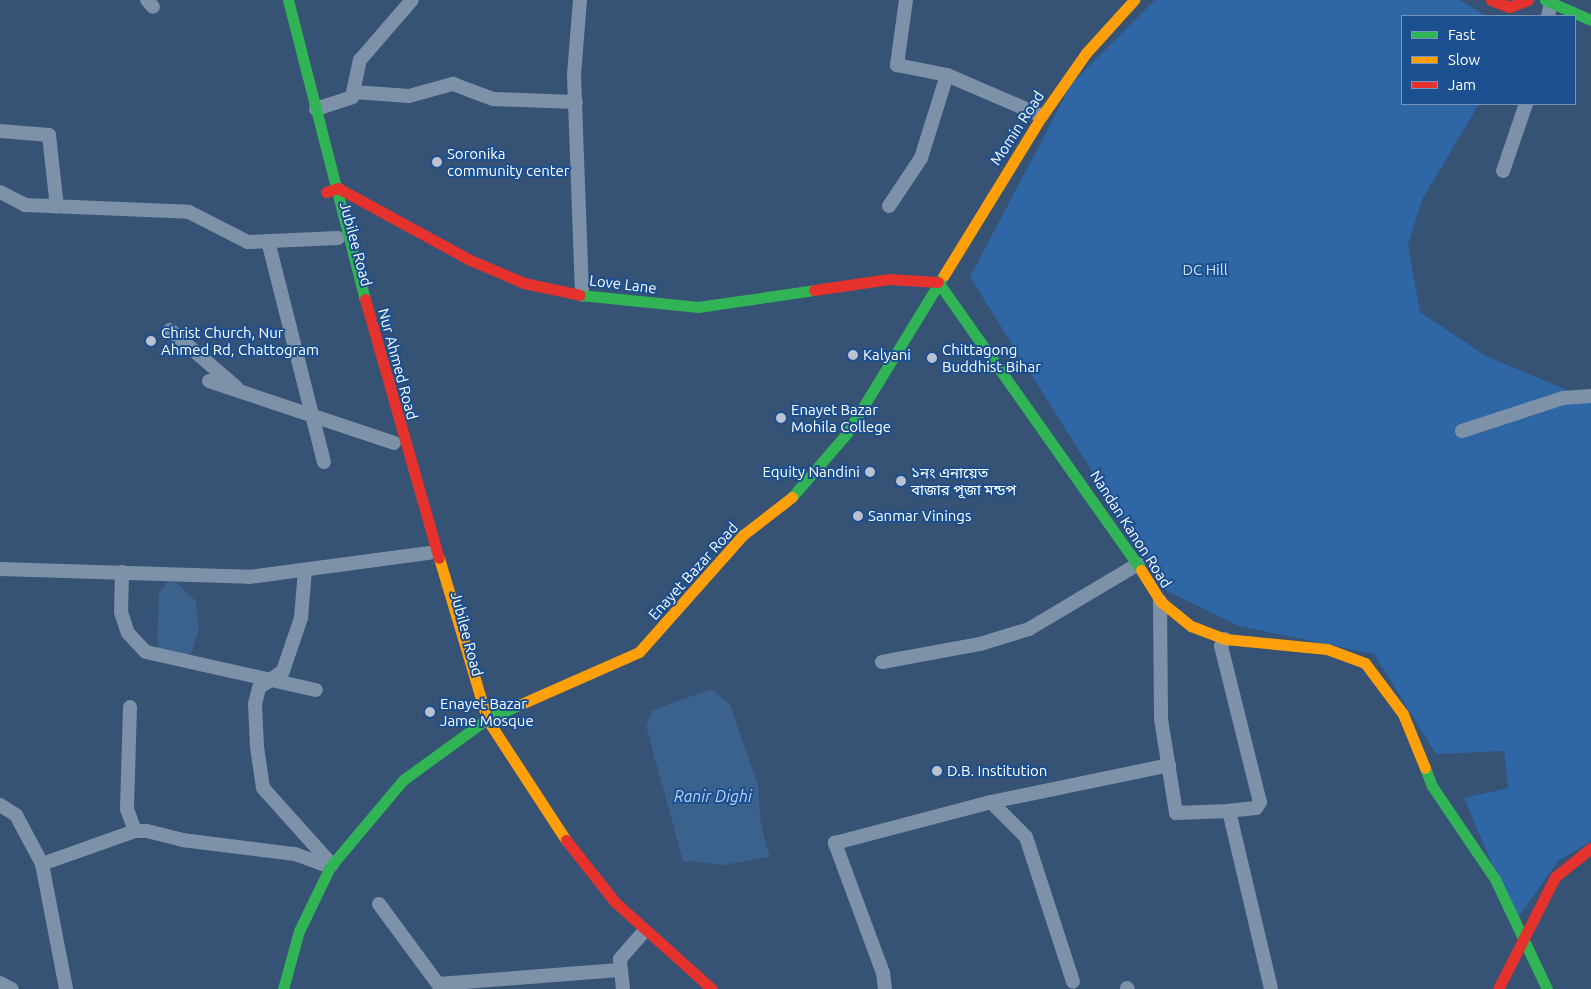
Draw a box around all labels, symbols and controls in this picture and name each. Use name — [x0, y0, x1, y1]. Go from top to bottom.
legend — [1401, 15, 1576, 105]
text: Fast — [1448, 26, 1475, 43]
text: Slow — [1448, 51, 1480, 68]
text: Jam — [1448, 76, 1476, 93]
street label: Momin Road — [986, 87, 1048, 169]
place label: Soronika community center — [447, 144, 570, 179]
marker: Soronika community center — [431, 156, 443, 168]
street label: Jubilee Road — [336, 200, 376, 288]
park label: DC Hill — [1182, 261, 1228, 279]
street label: Love Lane — [588, 271, 658, 297]
street label: Nur Ahmed Road — [374, 306, 422, 422]
place label: Christ Church, Nur Ahmed Rd, Chattogram — [161, 323, 319, 358]
marker: Christ Church, Nur Ahmed Rd, Chattogram — [145, 335, 157, 347]
place label: Chittagong Buddhist Bihar — [942, 340, 1041, 375]
place label: Kalyani — [863, 346, 911, 364]
marker: Kalyani — [847, 349, 859, 361]
marker: Chittagong Buddhist Bihar — [926, 352, 938, 364]
place label: Enayet Bazar Mohila College — [791, 400, 891, 435]
marker: Enayet Bazar Mohila College — [775, 412, 787, 424]
place label: Equity Nandini — [762, 463, 860, 481]
place label: ১নং এনায়েত বাজার পূজা মন্ডপ — [911, 463, 1016, 498]
marker: Equity Nandini — [864, 466, 876, 478]
street label: Nandan Kanon Road — [1086, 467, 1176, 591]
marker: ১নং এনায়েত বাজার পূজা মন্ডপ — [895, 475, 907, 487]
place label: Sanmar Vinings — [868, 507, 971, 525]
marker: Sanmar Vinings — [852, 510, 864, 522]
street label: Enayet Bazar Road — [644, 519, 742, 623]
street label: Jubilee Road — [447, 590, 487, 678]
place label: Enayet Bazar Jame Mosque — [440, 694, 534, 729]
marker: Enayet Bazar Jame Mosque — [424, 706, 436, 718]
place label: D.B. Institution — [947, 762, 1047, 780]
marker: D.B. Institution — [931, 765, 943, 777]
water label: Ranir Dighi — [674, 786, 752, 806]

